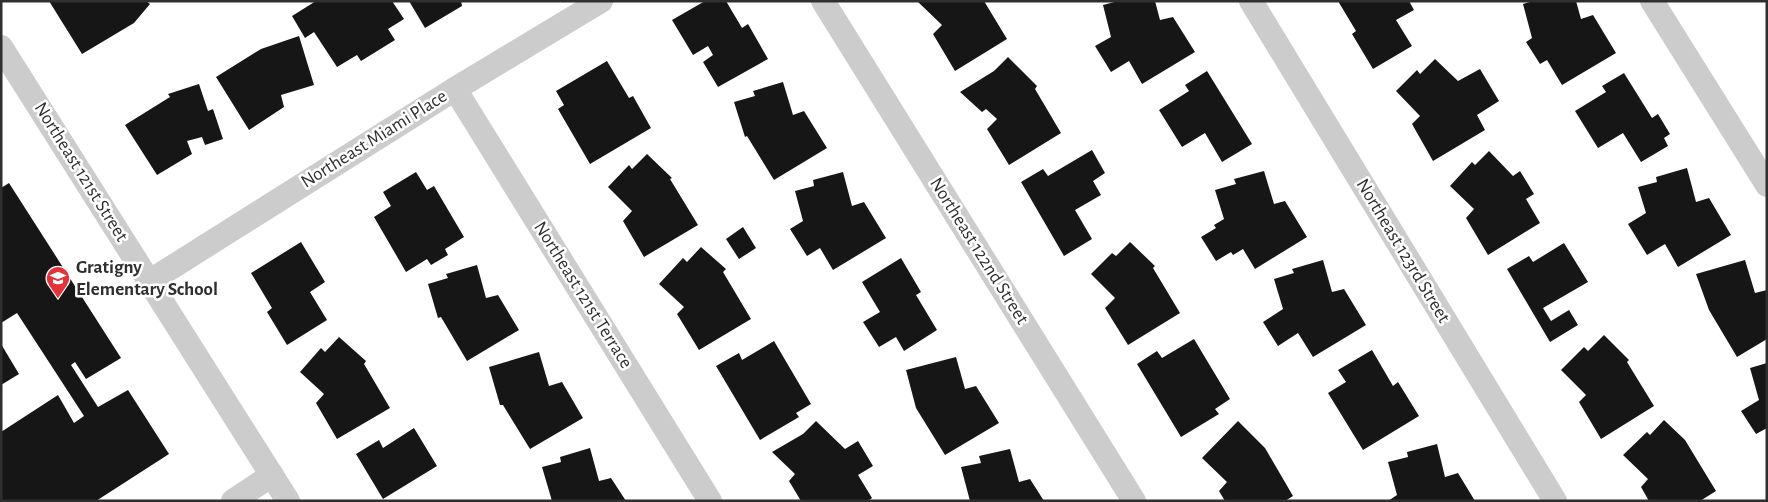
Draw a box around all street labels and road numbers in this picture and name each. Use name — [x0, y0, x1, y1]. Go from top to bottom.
street label: Northeast Miami Place — [298, 86, 450, 192]
street label: Northeast 121st Street — [30, 99, 132, 245]
street label: Northeast 122nd Street — [926, 174, 1032, 328]
street label: Northeast 123rd Street — [1353, 176, 1453, 326]
street label: Northeast 121st Terrace — [530, 218, 636, 372]

